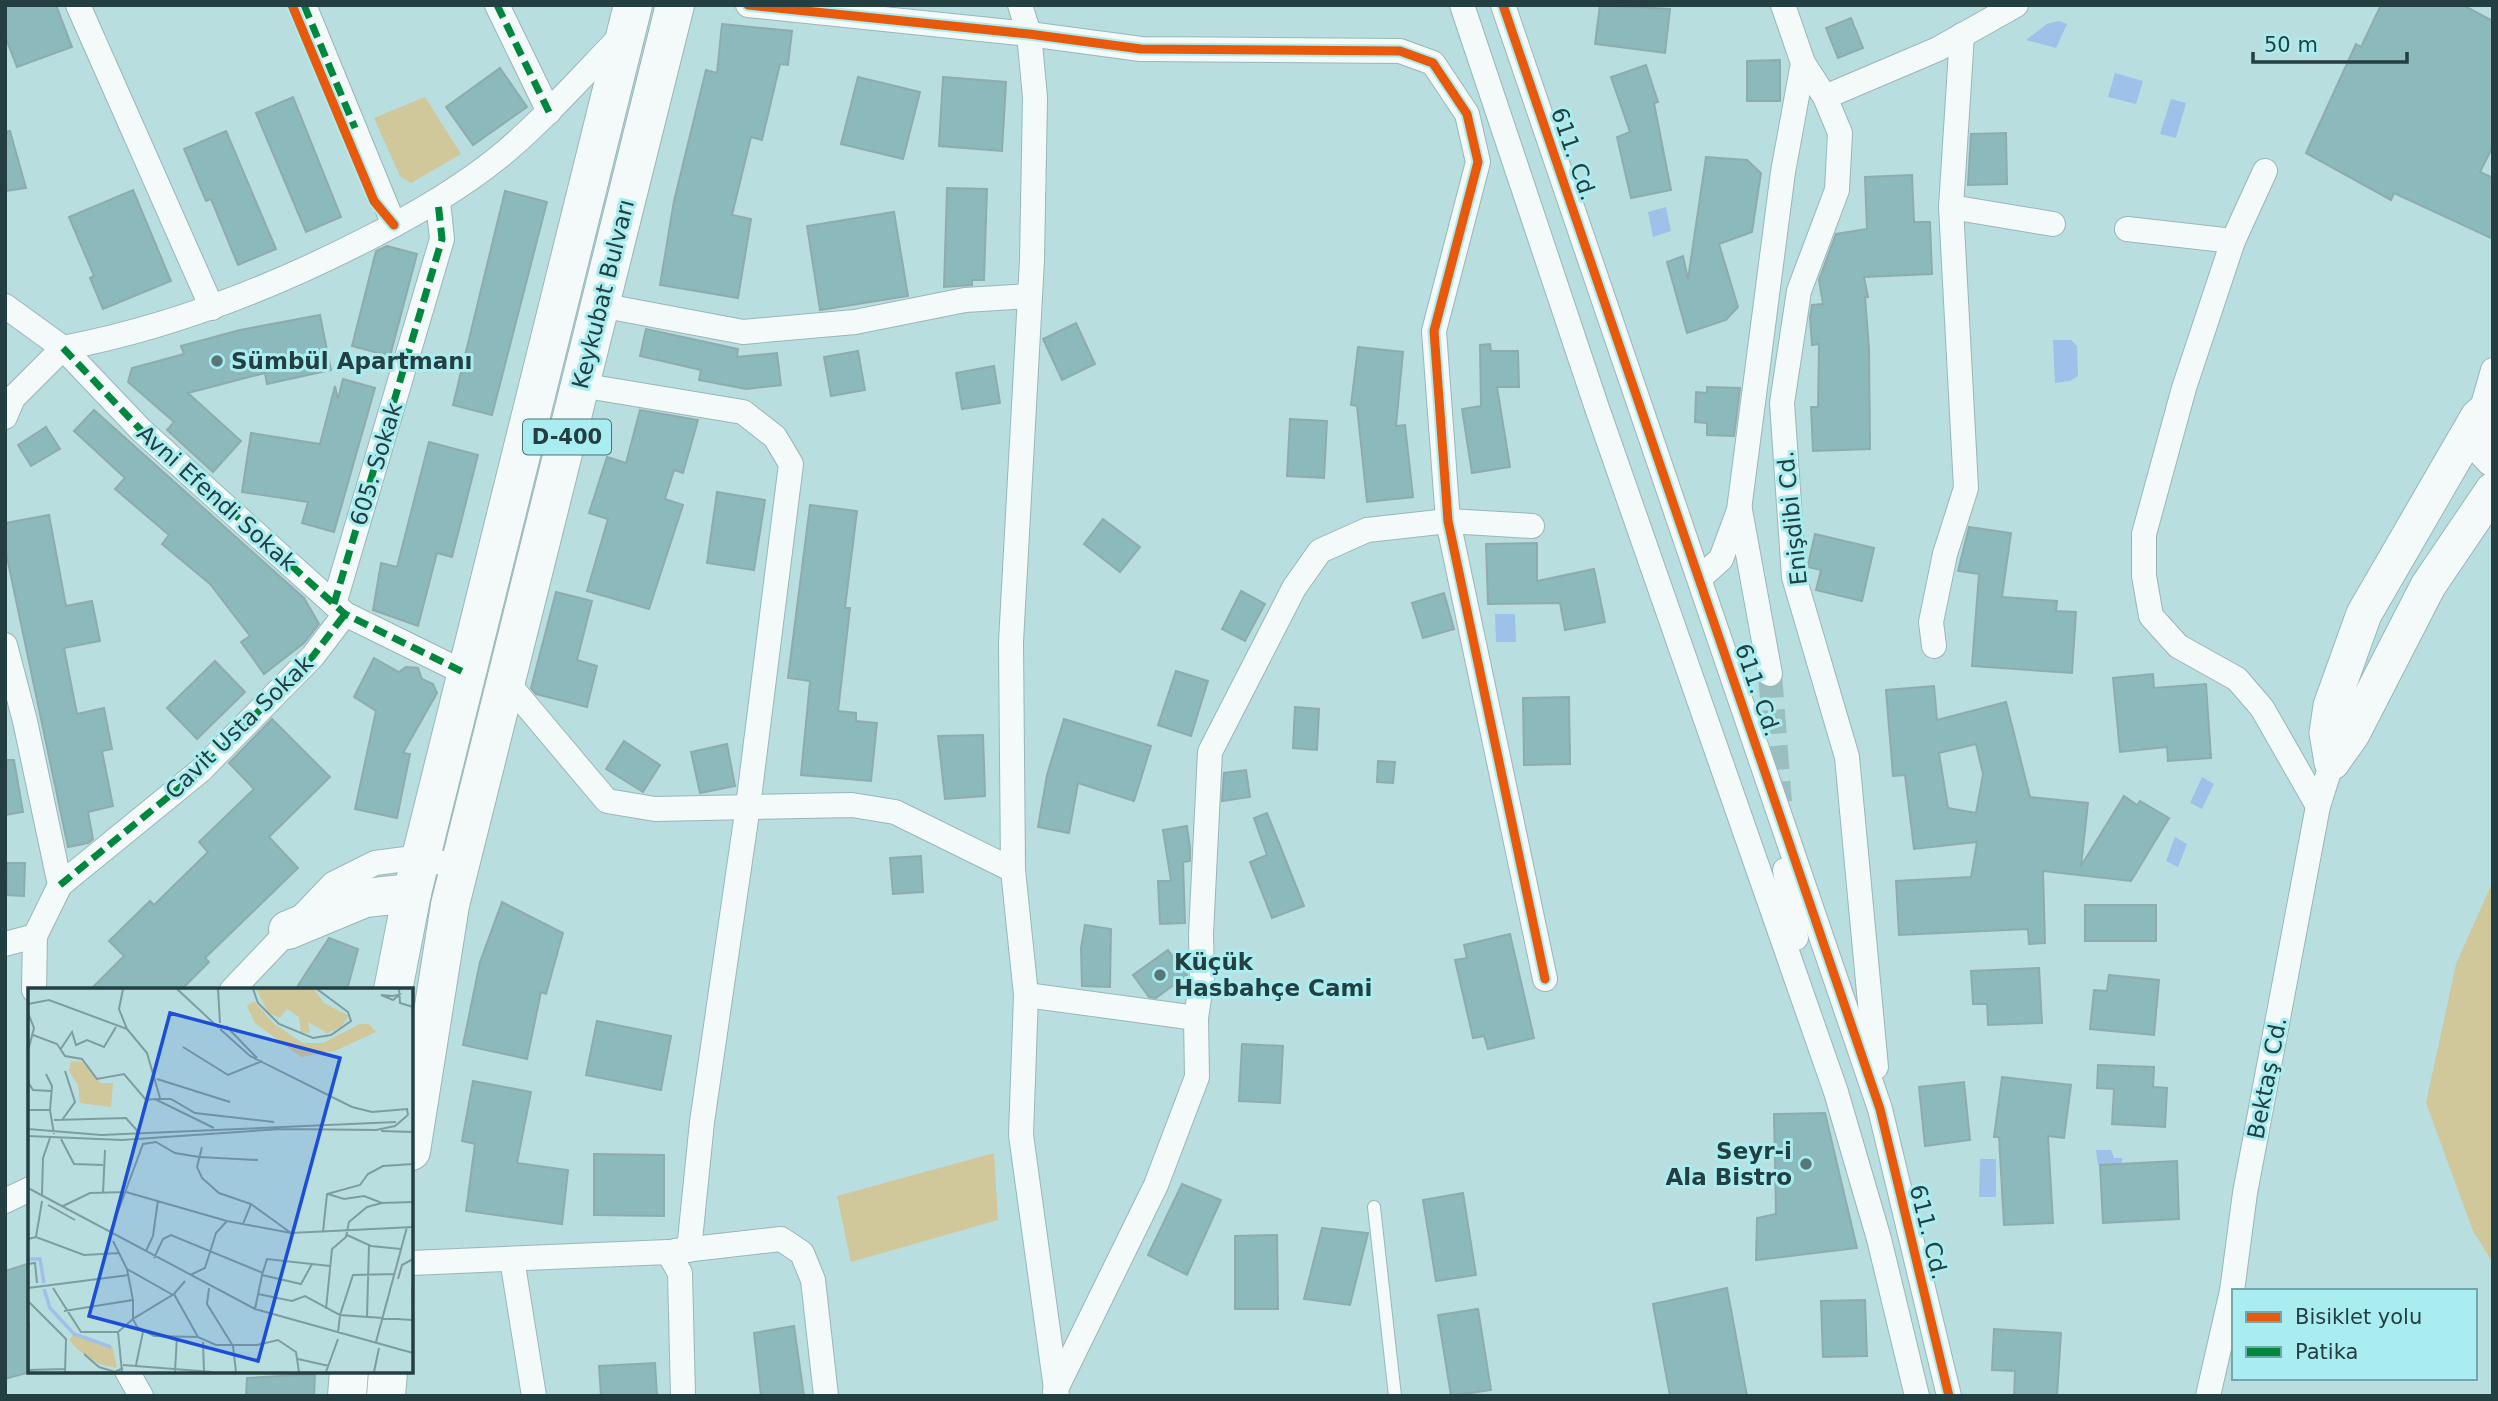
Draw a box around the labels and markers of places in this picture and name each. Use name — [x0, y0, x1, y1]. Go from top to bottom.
place label: Sümbül Apartmanı — [231, 348, 473, 374]
marker: Sümbül Apartmanı — [209, 353, 225, 369]
place label: Küçük Hasbahçe Cami — [1174, 949, 1372, 1001]
marker: Küçük Hasbahçe Cami — [1152, 967, 1168, 983]
place label: Seyr-i Ala Bistro — [1666, 1138, 1792, 1190]
marker: Seyr-i Ala Bistro — [1798, 1156, 1814, 1172]

